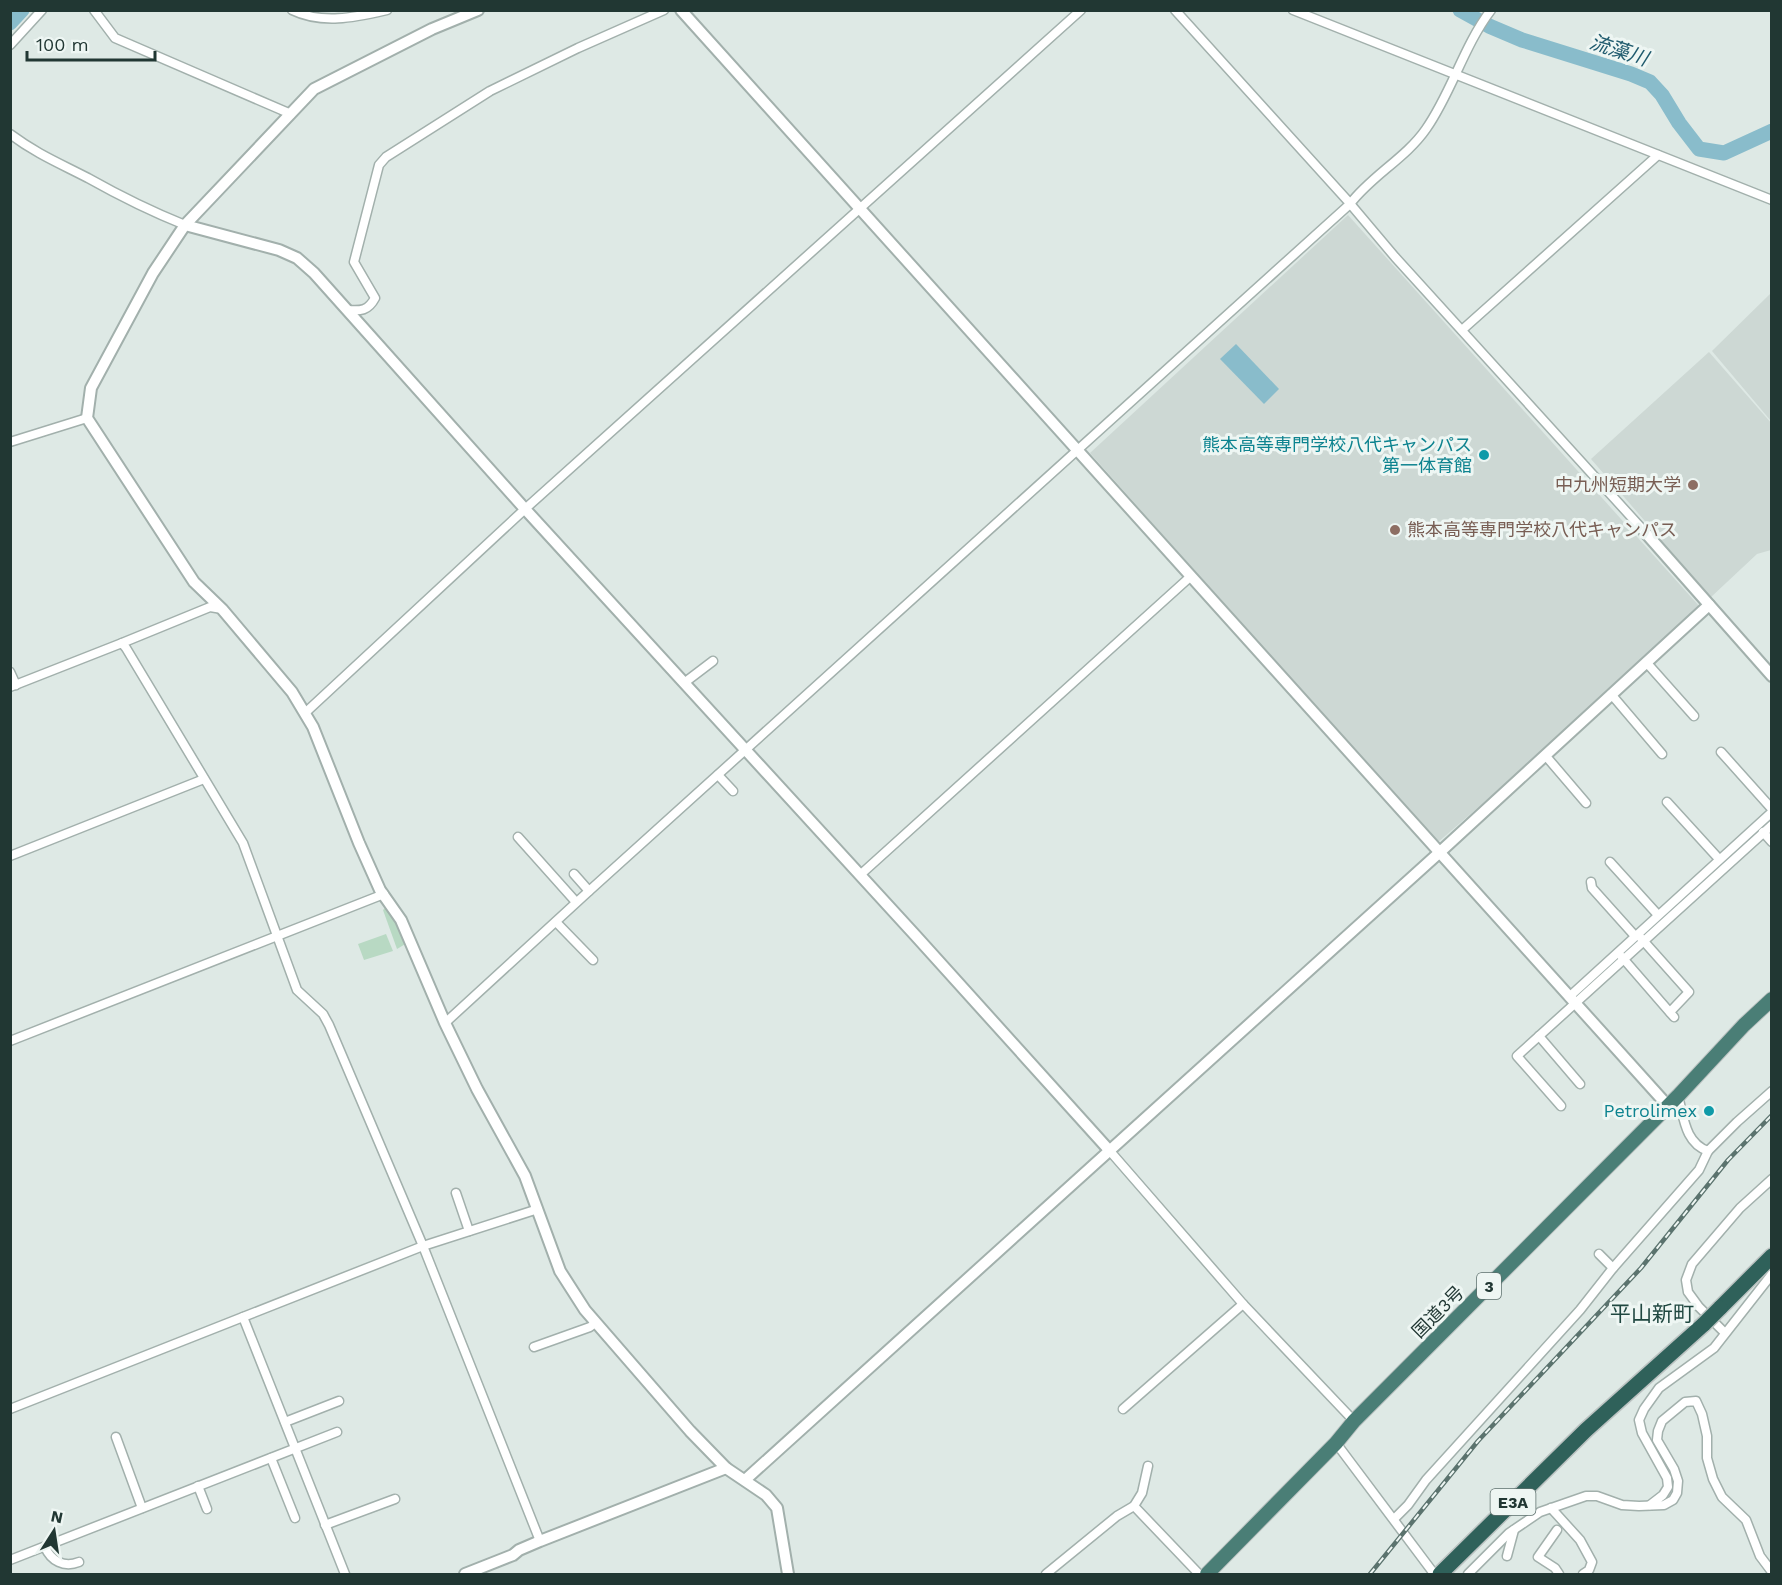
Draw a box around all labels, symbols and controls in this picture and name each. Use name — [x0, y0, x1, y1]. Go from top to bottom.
scale bar — [27, 24, 154, 62]
water label: 流藻川 — [1587, 29, 1653, 71]
text: 100 m — [36, 34, 89, 55]
place label: 熊本高等専門学校八代キャンパス 第一体育館 — [1202, 434, 1472, 476]
marker: 熊本高等専門学校八代キャンパス 第一体育館 — [1477, 448, 1491, 462]
place label: 中九州短期大学 — [1555, 474, 1681, 495]
marker: 中九州短期大学 — [1686, 478, 1700, 492]
place label: 熊本高等専門学校八代キャンパス — [1407, 519, 1677, 540]
marker: 熊本高等専門学校八代キャンパス — [1388, 523, 1402, 537]
place label: Petrolimex — [1604, 1100, 1697, 1121]
marker: Petrolimex — [1702, 1104, 1716, 1118]
road number: 3 — [1477, 1273, 1501, 1299]
street label: 国道3号 — [1407, 1281, 1468, 1342]
district label: 平山新町 — [1610, 1301, 1694, 1326]
road number: E3A — [1490, 1489, 1536, 1515]
north arrow — [24, 1501, 84, 1561]
text: N — [49, 1506, 65, 1527]

